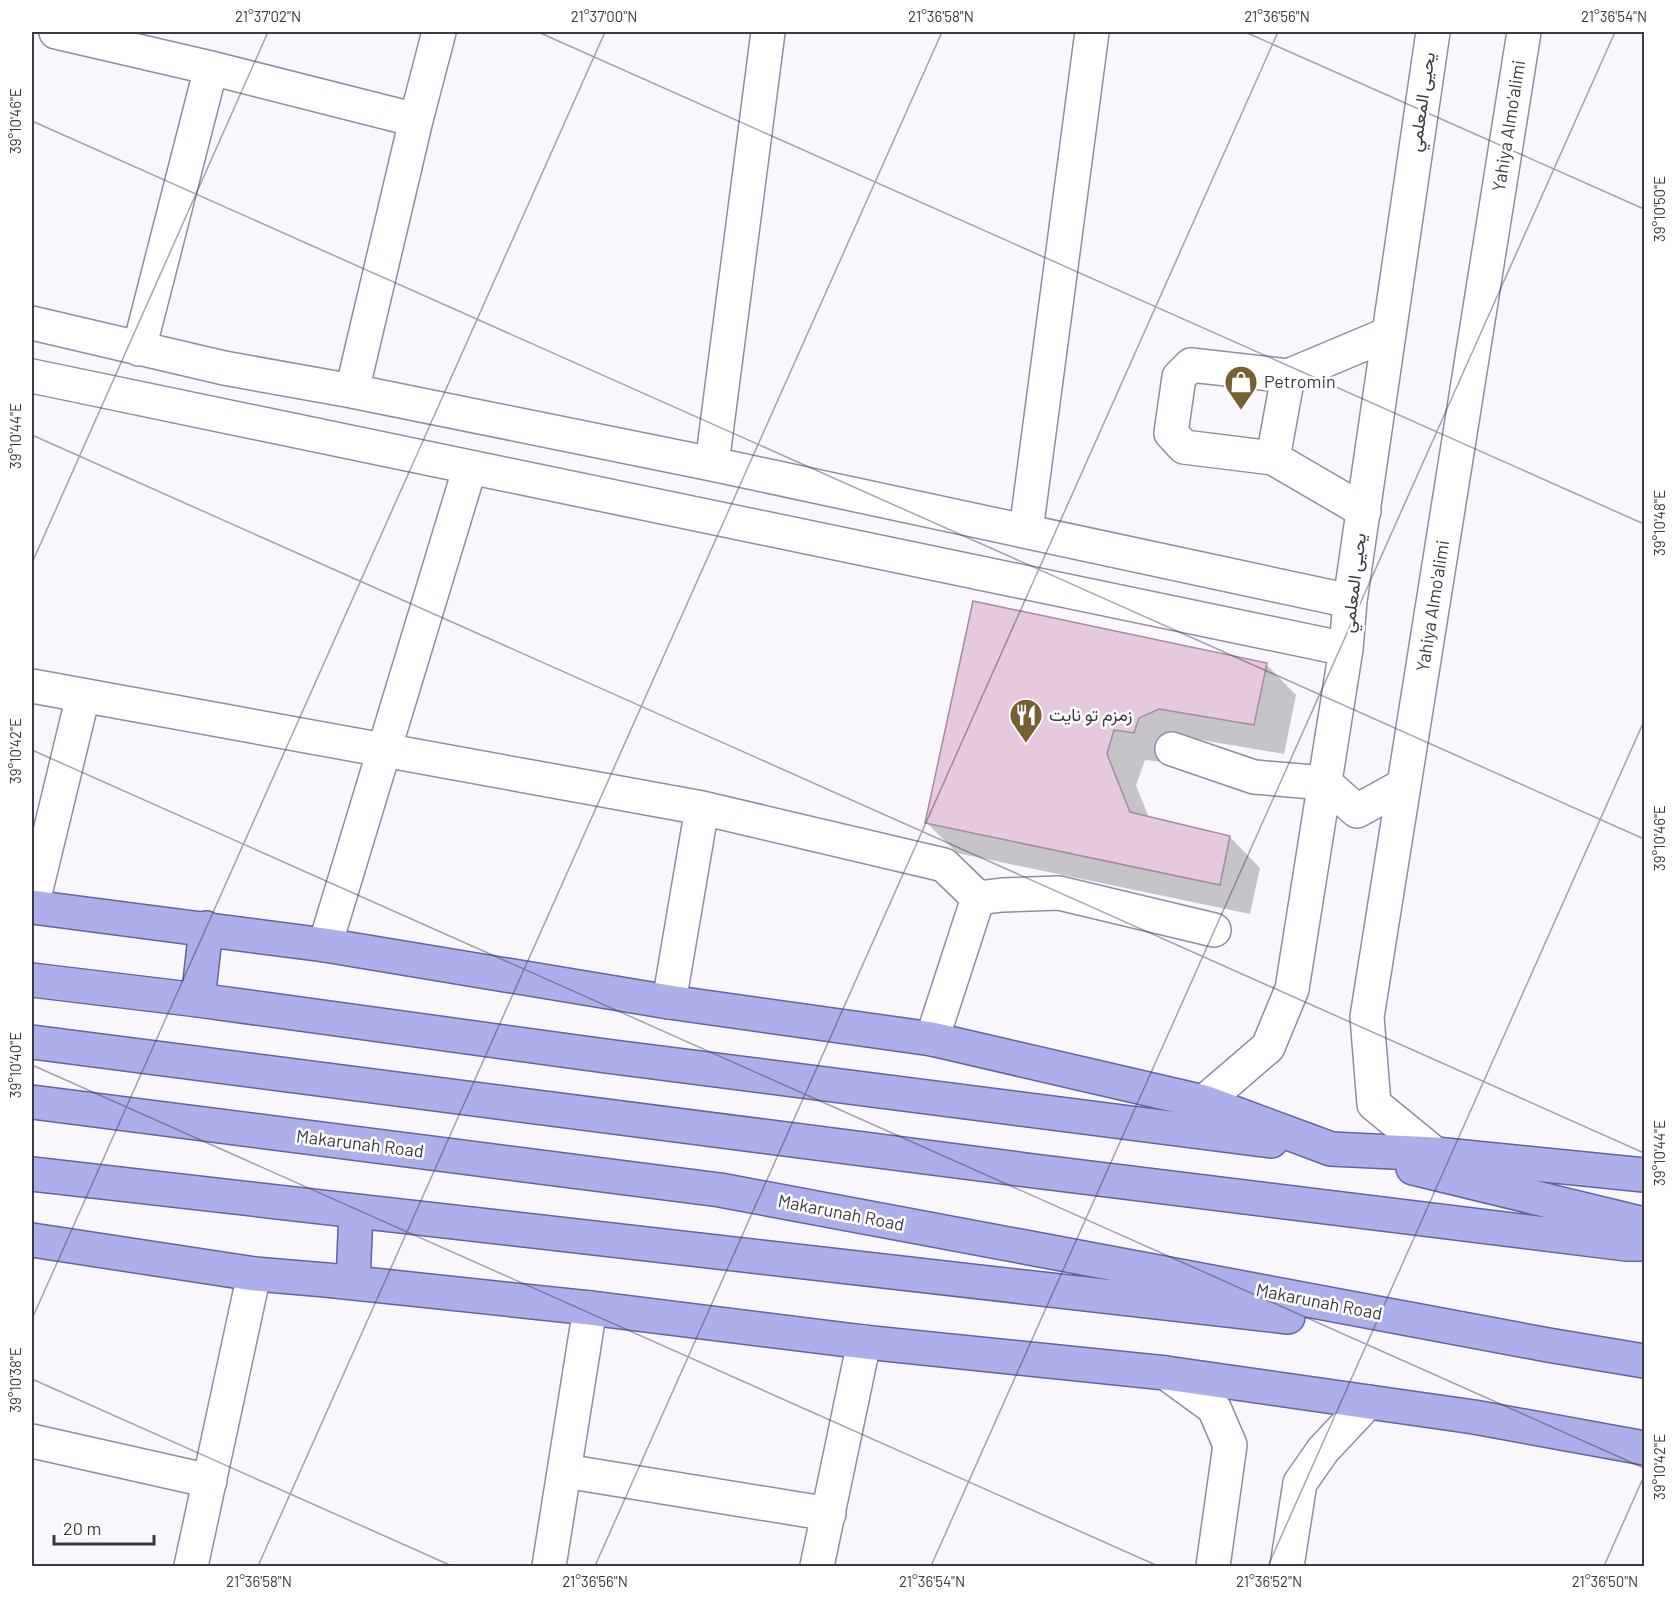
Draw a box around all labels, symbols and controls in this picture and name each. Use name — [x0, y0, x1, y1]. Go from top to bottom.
text: 21°37'02"N — [235, 7, 301, 25]
text: 21°37'00"N — [571, 7, 637, 25]
text: 21°36'58"N — [908, 7, 974, 25]
text: 21°36'56"N — [1244, 7, 1310, 25]
text: 21°36'54"N — [1581, 7, 1647, 25]
street label: يحيى المعلمي — [1403, 51, 1444, 154]
street label: Yahiya Almo'alimi — [1487, 58, 1529, 193]
text: 39°10'46"E — [6, 88, 24, 154]
text: 39°10'50"E — [1650, 176, 1668, 242]
shop icon: Petromin — [1223, 364, 1259, 411]
place label: Petromin — [1264, 370, 1336, 392]
text: 39°10'44"E — [6, 403, 24, 469]
text: 39°10'48"E — [1650, 490, 1668, 556]
street label: يحيى المعلمي — [1336, 532, 1375, 635]
street label: Yahiya Almo'alimi — [1411, 538, 1453, 673]
restaurant icon: زمزم تو نايت — [1008, 697, 1044, 744]
place label: زمزم تو نايت — [1049, 703, 1133, 727]
text: 39°10'42"E — [6, 718, 24, 784]
text: 39°10'46"E — [1650, 805, 1668, 871]
text: 39°10'40"E — [6, 1032, 24, 1098]
text: 39°10'44"E — [1650, 1120, 1668, 1186]
street label: Makarunah Road — [295, 1124, 425, 1162]
street label: Makarunah Road — [776, 1189, 906, 1235]
street label: Makarunah Road — [1254, 1278, 1384, 1324]
text: 39°10'38"E — [6, 1347, 24, 1413]
text: 39°10'42"E — [1650, 1434, 1668, 1500]
scale bar — [54, 1508, 154, 1546]
text: 20 m — [63, 1517, 101, 1539]
text: 21°36'58"N — [226, 1572, 292, 1590]
text: 21°36'56"N — [562, 1572, 628, 1590]
text: 21°36'54"N — [899, 1572, 965, 1590]
text: 21°36'52"N — [1236, 1572, 1302, 1590]
text: 21°36'50"N — [1572, 1572, 1638, 1590]

